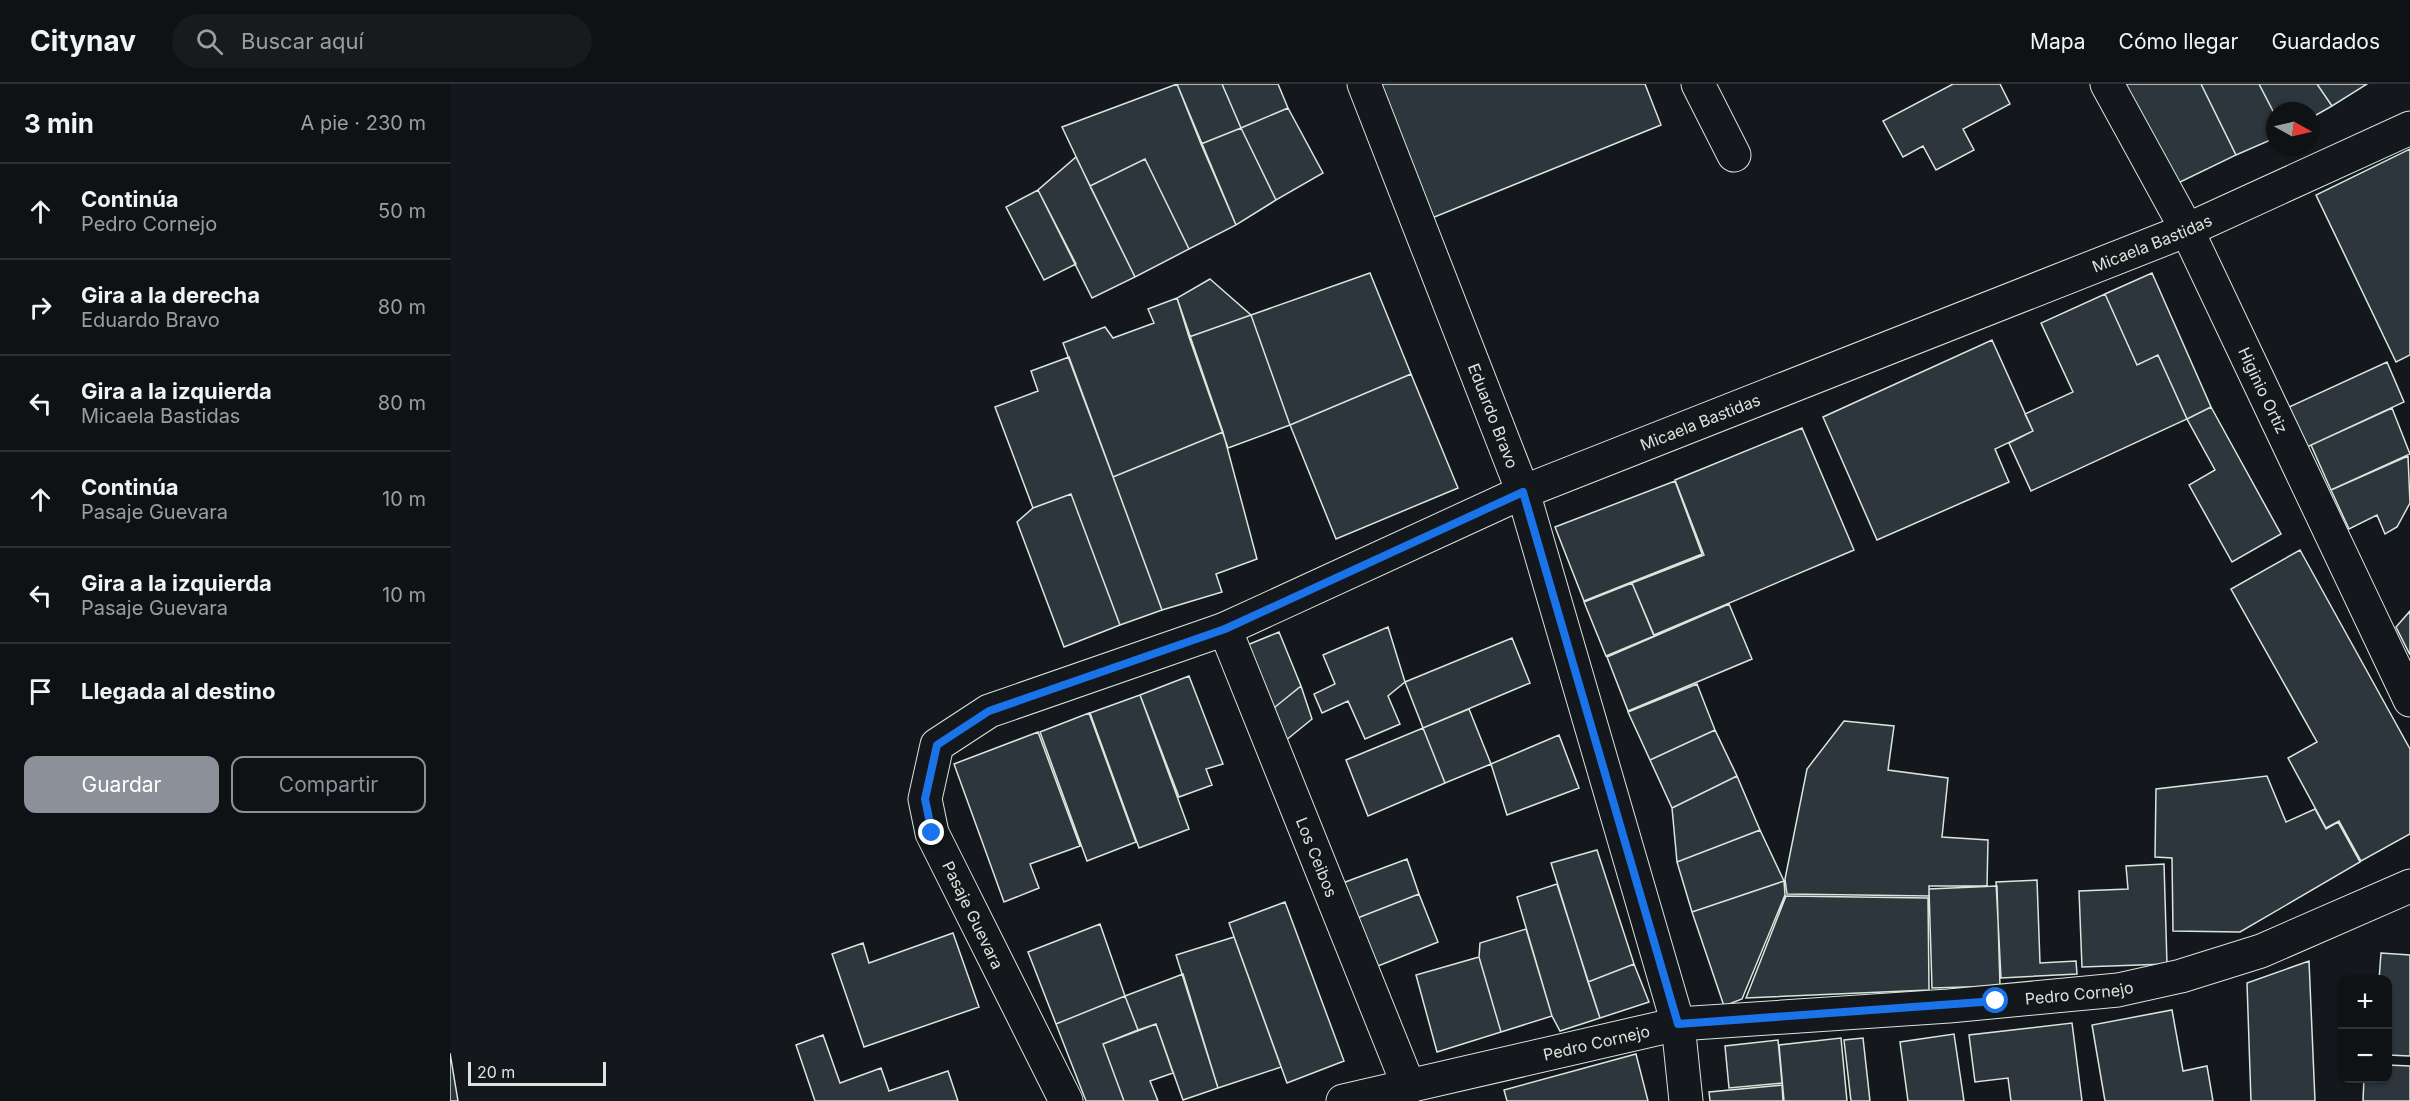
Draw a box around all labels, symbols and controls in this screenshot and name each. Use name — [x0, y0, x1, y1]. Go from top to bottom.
search box — [172, 14, 592, 68]
text: Citynav — [30, 24, 136, 58]
icon: search — [193, 25, 226, 58]
text: Buscar aquí — [241, 28, 364, 54]
text: Mapa — [2030, 29, 2086, 54]
text: Cómo llegar — [2119, 29, 2238, 54]
text: Guardados — [2271, 29, 2380, 54]
north arrow — [2266, 102, 2320, 156]
text: 3 min — [24, 108, 94, 139]
text: A pie · 230 m — [301, 111, 426, 135]
text: Continúa — [81, 186, 179, 212]
icon: ahead — [24, 195, 57, 228]
text: 50 m — [378, 199, 426, 223]
street label: Micaela Bastidas — [2089, 210, 2215, 276]
text: Pedro Cornejo — [81, 212, 217, 236]
text: Gira a la derecha — [81, 282, 260, 308]
icon: right — [24, 291, 57, 324]
text: 80 m — [378, 295, 426, 319]
text: Eduardo Bravo — [81, 308, 220, 332]
street label: Higinio Ortiz — [2234, 344, 2292, 437]
street label: Eduardo Bravo — [1464, 360, 1523, 471]
text: Gira a la izquierda — [81, 378, 272, 404]
icon: left — [24, 387, 57, 420]
street label: Micaela Bastidas — [1637, 389, 1763, 455]
text: 80 m — [378, 391, 426, 415]
text: Micaela Bastidas — [81, 404, 240, 428]
text: Continúa — [81, 474, 179, 500]
icon: ahead — [24, 483, 57, 516]
text: 10 m — [382, 487, 426, 511]
text: Pasaje Guevara — [81, 500, 228, 524]
text: Gira a la izquierda — [81, 570, 272, 596]
icon: left — [24, 579, 57, 612]
text: 10 m — [382, 583, 426, 607]
text: Pasaje Guevara — [81, 596, 228, 620]
icon: arrive — [24, 675, 57, 708]
text: Llegada al destino — [81, 678, 275, 704]
button: Guardar — [24, 756, 219, 813]
button: Compartir — [231, 756, 426, 813]
street label: Los Ceibos — [1292, 814, 1342, 900]
route end — [918, 819, 944, 845]
street label: Pasaje Guevara — [938, 858, 1008, 972]
map controls — [2338, 975, 2392, 1083]
button: + — [2338, 975, 2392, 1029]
street label: Pedro Cornejo — [2024, 977, 2135, 1009]
route start — [1982, 987, 2008, 1013]
street label: Pedro Cornejo — [1541, 1021, 1652, 1065]
button: − — [2338, 1029, 2392, 1083]
scale bar — [468, 1059, 606, 1086]
text: 20 m — [477, 1062, 515, 1082]

